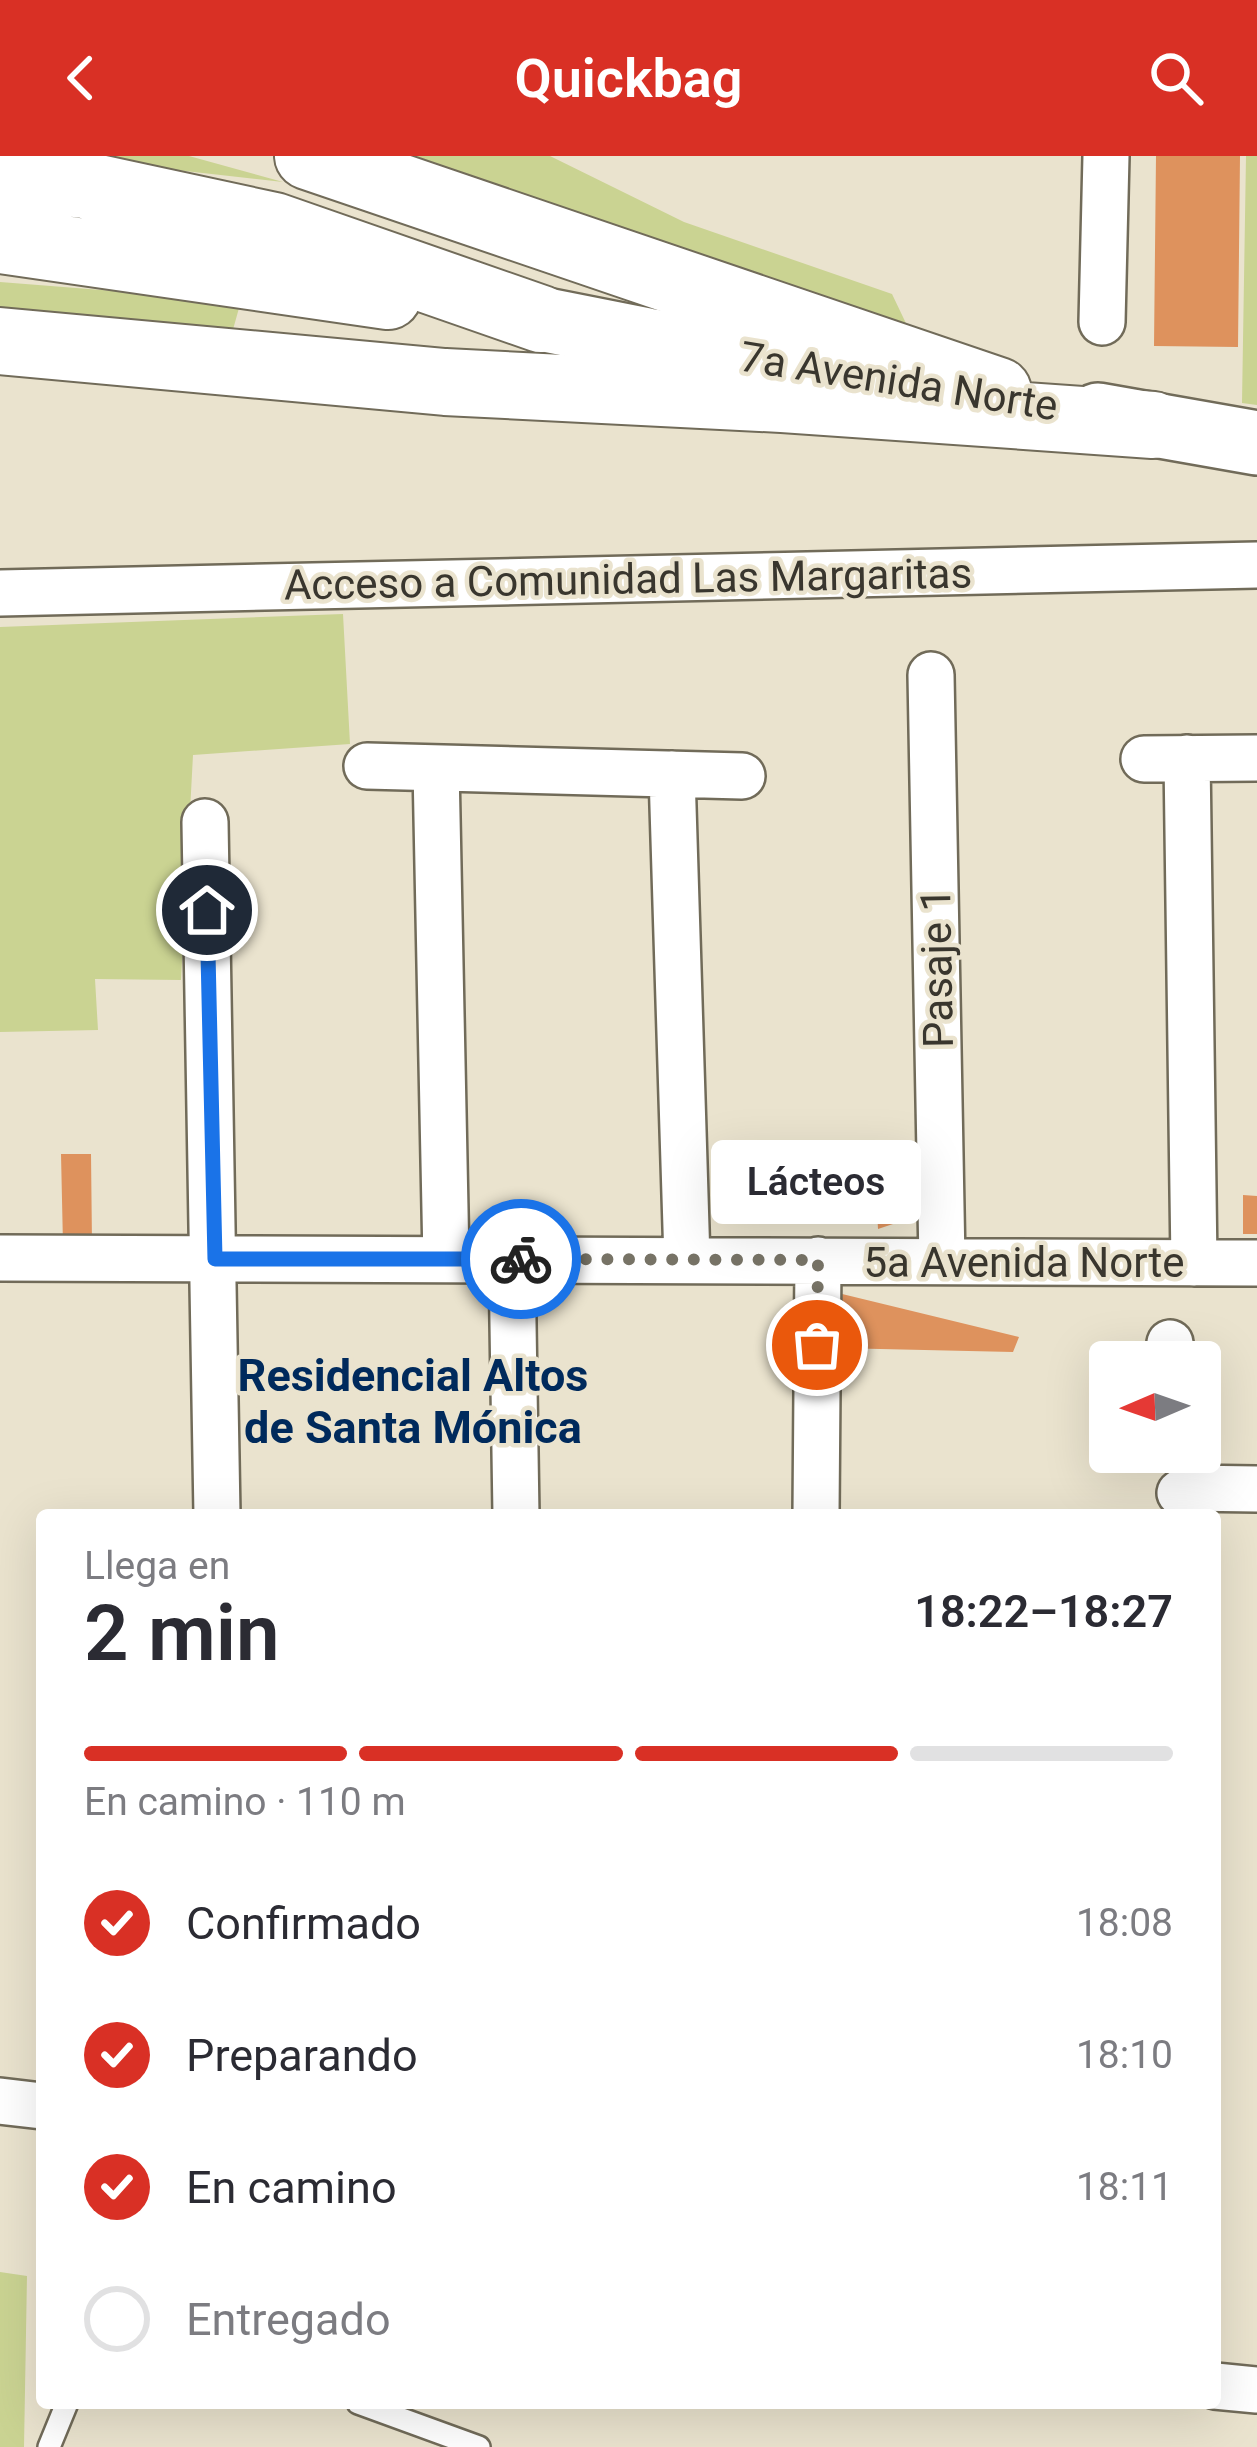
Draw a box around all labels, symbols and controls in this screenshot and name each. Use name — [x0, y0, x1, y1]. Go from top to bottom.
icon: back — [48, 45, 114, 111]
icon: search — [1143, 45, 1209, 111]
text: Quickbag — [514, 47, 743, 110]
street label: 7a Avenida Norte — [737, 332, 1061, 430]
street label: Acceso a Comunidad Las Margaritas — [283, 548, 973, 610]
pin — [156, 859, 258, 961]
icon: home — [174, 877, 240, 943]
street label: Pasaje 1 — [911, 888, 963, 1048]
callout: Lácteos — [712, 1141, 922, 1225]
text: Lácteos — [747, 1159, 885, 1205]
courier — [461, 1199, 581, 1319]
icon: bike — [488, 1226, 554, 1292]
street label: 5a Avenida Norte — [863, 1238, 1185, 1287]
pin — [766, 1294, 868, 1396]
icon: bag — [784, 1312, 850, 1378]
north arrow — [1089, 1341, 1221, 1473]
map controls — [1089, 1341, 1221, 1473]
district label: Residencial Altos de Santa Mónica — [238, 1349, 588, 1454]
text: Llega en — [84, 1543, 230, 1589]
text: 18:22–18:27 — [914, 1585, 1173, 1638]
text: 2 min — [84, 1588, 280, 1679]
text: En camino · 110 m — [84, 1779, 406, 1825]
icon: check — [84, 1890, 150, 1956]
text: Confirmado — [186, 1897, 421, 1950]
text: 18:08 — [1076, 1900, 1173, 1946]
icon: check — [84, 2022, 150, 2088]
text: Preparando — [186, 2029, 418, 2082]
text: 18:10 — [1076, 2032, 1173, 2078]
icon: check — [84, 2154, 150, 2220]
text: En camino — [186, 2161, 397, 2214]
text: 18:11 — [1076, 2164, 1173, 2210]
text: Entregado — [186, 2293, 391, 2346]

